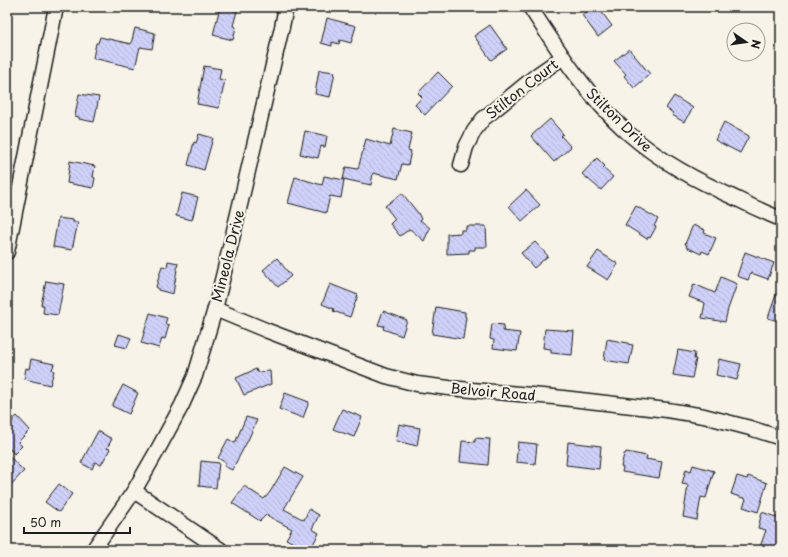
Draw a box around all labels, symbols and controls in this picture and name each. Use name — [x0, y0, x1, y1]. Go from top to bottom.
north arrow — [726, 22, 766, 62]
text: N — [747, 38, 765, 51]
street label: Stilton Court — [481, 53, 563, 124]
street label: Stilton Drive — [582, 83, 657, 157]
street label: Mineola Drive — [206, 207, 249, 304]
street label: Belvoir Road — [449, 377, 537, 406]
scale bar — [24, 509, 130, 535]
text: 50 m — [30, 513, 61, 531]

